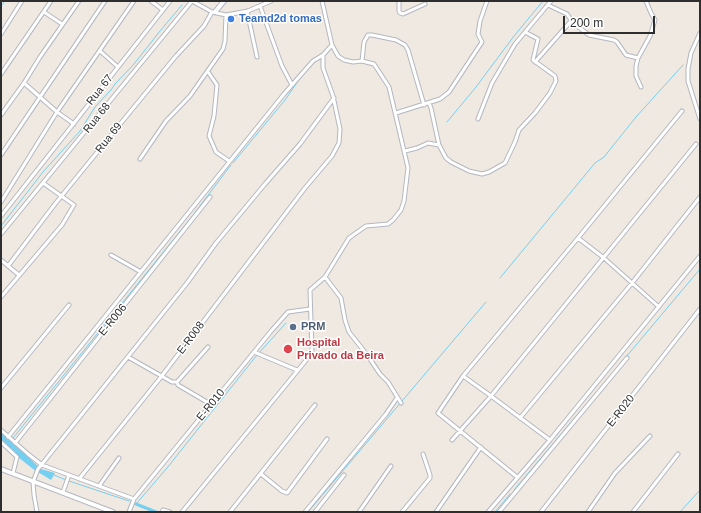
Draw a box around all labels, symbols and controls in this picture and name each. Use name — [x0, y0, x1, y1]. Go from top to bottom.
scale bar — [565, 8, 657, 34]
place label: Teamd2d tomas — [239, 12, 322, 26]
marker: Teamd2d tomas — [226, 14, 236, 24]
text: 200 m — [570, 16, 603, 30]
street label: Rua 67 — [84, 72, 116, 108]
street label: Rua 68 — [81, 100, 113, 136]
street label: Rua 69 — [93, 120, 125, 156]
street label: E-R006 — [96, 301, 130, 339]
street label: E-R008 — [175, 319, 207, 357]
place label: PRM — [301, 320, 325, 334]
marker: PRM — [288, 322, 298, 332]
place label: Hospital Privado da Beira — [297, 336, 384, 362]
marker: Hospital Privado da Beira — [282, 343, 294, 355]
street label: E-R010 — [194, 386, 228, 424]
street label: E-R020 — [604, 392, 638, 430]

